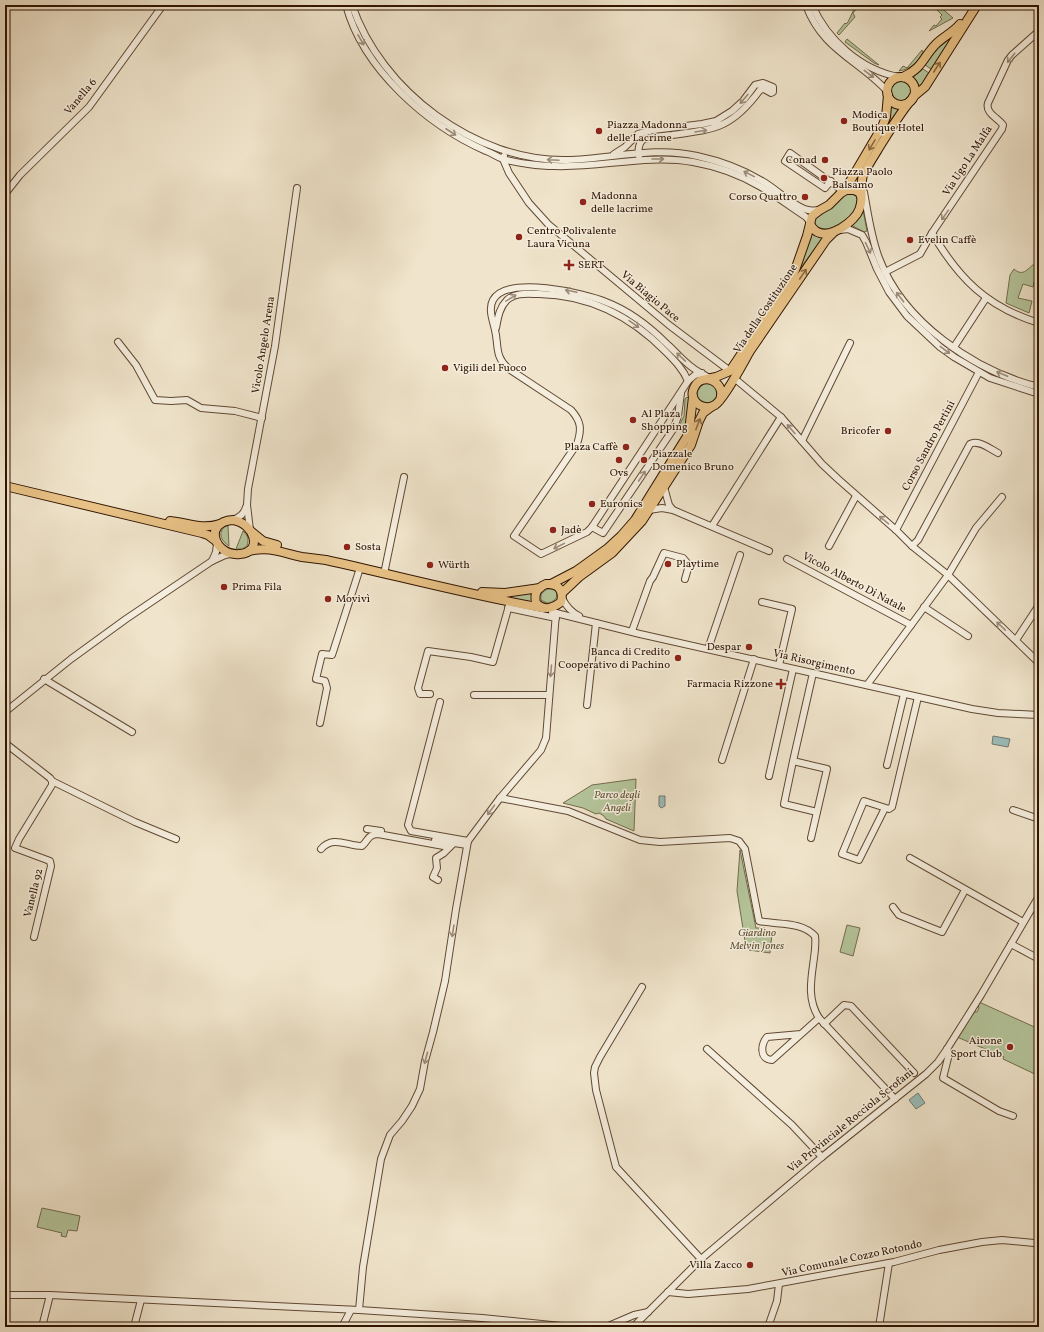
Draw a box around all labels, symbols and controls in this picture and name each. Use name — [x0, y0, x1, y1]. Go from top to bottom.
one-way arrow — [358, 34, 366, 46]
one-way arrow — [1007, 52, 1015, 63]
one-way arrow — [934, 61, 942, 73]
one-way arrow — [863, 70, 874, 78]
street label: Vanella 6 — [61, 75, 101, 119]
one-way arrow — [740, 94, 749, 104]
place label: Modica Boutique Hotel — [852, 108, 924, 136]
marker: Modica Boutique Hotel — [839, 116, 849, 126]
place label: Piazza Madonna delle Lacrime — [607, 118, 688, 146]
street label: Via Ugo La Malfa — [940, 122, 997, 199]
marker: Piazza Madonna delle Lacrime — [594, 126, 604, 136]
one-way arrow — [694, 127, 707, 135]
one-way arrow — [445, 129, 457, 137]
one-way arrow — [868, 139, 876, 151]
place label: Conad — [786, 153, 817, 168]
one-way arrow — [651, 155, 664, 163]
marker: Conad — [820, 155, 830, 165]
one-way arrow — [547, 156, 560, 163]
place label: Piazza Paolo Balsamo — [832, 165, 893, 193]
one-way arrow — [743, 170, 755, 177]
marker: Piazza Paolo Balsamo — [819, 173, 829, 183]
place label: Madonna delle lacrime — [591, 189, 653, 217]
place label: Corso Quattro — [729, 190, 797, 205]
marker: Corso Quattro — [800, 192, 810, 202]
marker: Madonna delle lacrime — [578, 197, 588, 207]
one-way arrow — [941, 209, 949, 220]
place label: Centro Polivalente Laura Vicuna — [527, 224, 616, 252]
marker: Centro Polivalente Laura Vicuna — [514, 232, 524, 242]
place label: Evelin Caffè — [918, 233, 976, 248]
marker: Evelin Caffè — [905, 235, 915, 245]
one-way arrow — [865, 241, 873, 253]
place label: SERT — [578, 258, 604, 273]
marker: SERT — [563, 259, 575, 271]
street label: Via della Costituzione — [730, 261, 802, 357]
street label: Via Biagio Pace — [617, 268, 683, 326]
one-way arrow — [799, 269, 807, 280]
one-way arrow — [565, 287, 578, 295]
one-way arrow — [896, 291, 904, 302]
one-way arrow — [506, 294, 517, 303]
street label: Vicolo Angelo Arena — [249, 295, 279, 395]
one-way arrow — [628, 320, 639, 328]
one-way arrow — [939, 346, 950, 354]
one-way arrow — [676, 352, 686, 362]
place label: Vigili del Fuoco — [453, 361, 527, 376]
marker: Vigili del Fuoco — [440, 363, 450, 373]
one-way arrow — [997, 370, 1009, 378]
street label: Corso Sandro Pertini — [899, 398, 959, 494]
place label: Al Plaza Shopping — [641, 407, 688, 435]
marker: Al Plaza Shopping — [628, 415, 638, 425]
one-way arrow — [695, 418, 703, 430]
one-way arrow — [787, 424, 796, 434]
place label: Bricofer — [841, 424, 880, 439]
marker: Bricofer — [883, 426, 893, 436]
place label: Plaza Caffè — [564, 440, 618, 455]
marker: Plaza Caffè — [621, 442, 631, 452]
place label: Piazzale Domenico Bruno — [652, 447, 734, 475]
marker: Ovs — [614, 455, 624, 465]
marker: Piazzale Domenico Bruno — [639, 455, 649, 465]
place label: Ovs — [610, 466, 629, 481]
one-way arrow — [638, 471, 646, 482]
place label: Euronics — [600, 497, 643, 512]
marker: Euronics — [587, 499, 597, 509]
one-way arrow — [879, 515, 889, 524]
place label: Jadè — [561, 523, 582, 538]
marker: Jadè — [548, 525, 558, 535]
place label: Sosta — [355, 540, 381, 555]
marker: Sosta — [342, 542, 352, 552]
one-way arrow — [553, 543, 565, 550]
street label: Vicolo Alberto Di Natale — [799, 549, 909, 617]
place label: Playtime — [676, 557, 719, 572]
place label: Würth — [438, 558, 470, 573]
marker: Playtime — [663, 559, 673, 569]
marker: Würth — [425, 560, 435, 570]
place label: Prima Fila — [232, 580, 282, 595]
marker: Prima Fila — [219, 582, 229, 592]
place label: Movivì — [336, 592, 370, 607]
marker: Movivì — [323, 594, 333, 604]
one-way arrow — [996, 621, 1006, 631]
place label: Despar — [707, 640, 741, 655]
marker: Despar — [744, 642, 754, 652]
place label: Banca di Credito Cooperativo di Pachino — [558, 645, 670, 673]
street label: Via Risorgimento — [771, 646, 857, 680]
marker: Banca di Credito Cooperativo di Pachino — [673, 653, 683, 663]
one-way arrow — [548, 664, 555, 677]
place label: Farmacia Rizzone — [687, 677, 773, 692]
marker: Farmacia Rizzone — [776, 679, 786, 689]
park label: Parco degli Angeli — [594, 788, 640, 816]
one-way arrow — [487, 804, 495, 815]
street label: Vanella 92 — [21, 867, 47, 919]
one-way arrow — [449, 924, 457, 937]
park label: Giardino Melvin Jones — [729, 926, 784, 954]
place label: Airone Sport Club — [950, 1034, 1002, 1062]
marker: Airone Sport Club — [1005, 1042, 1015, 1052]
one-way arrow — [422, 1051, 429, 1064]
street label: Via Provinciale Rocciola Scrofani — [785, 1065, 917, 1177]
street label: Via Comunale Cozzo Rotondo — [780, 1237, 924, 1281]
place label: Villa Zacco — [689, 1258, 742, 1273]
marker: Villa Zacco — [745, 1260, 755, 1270]

